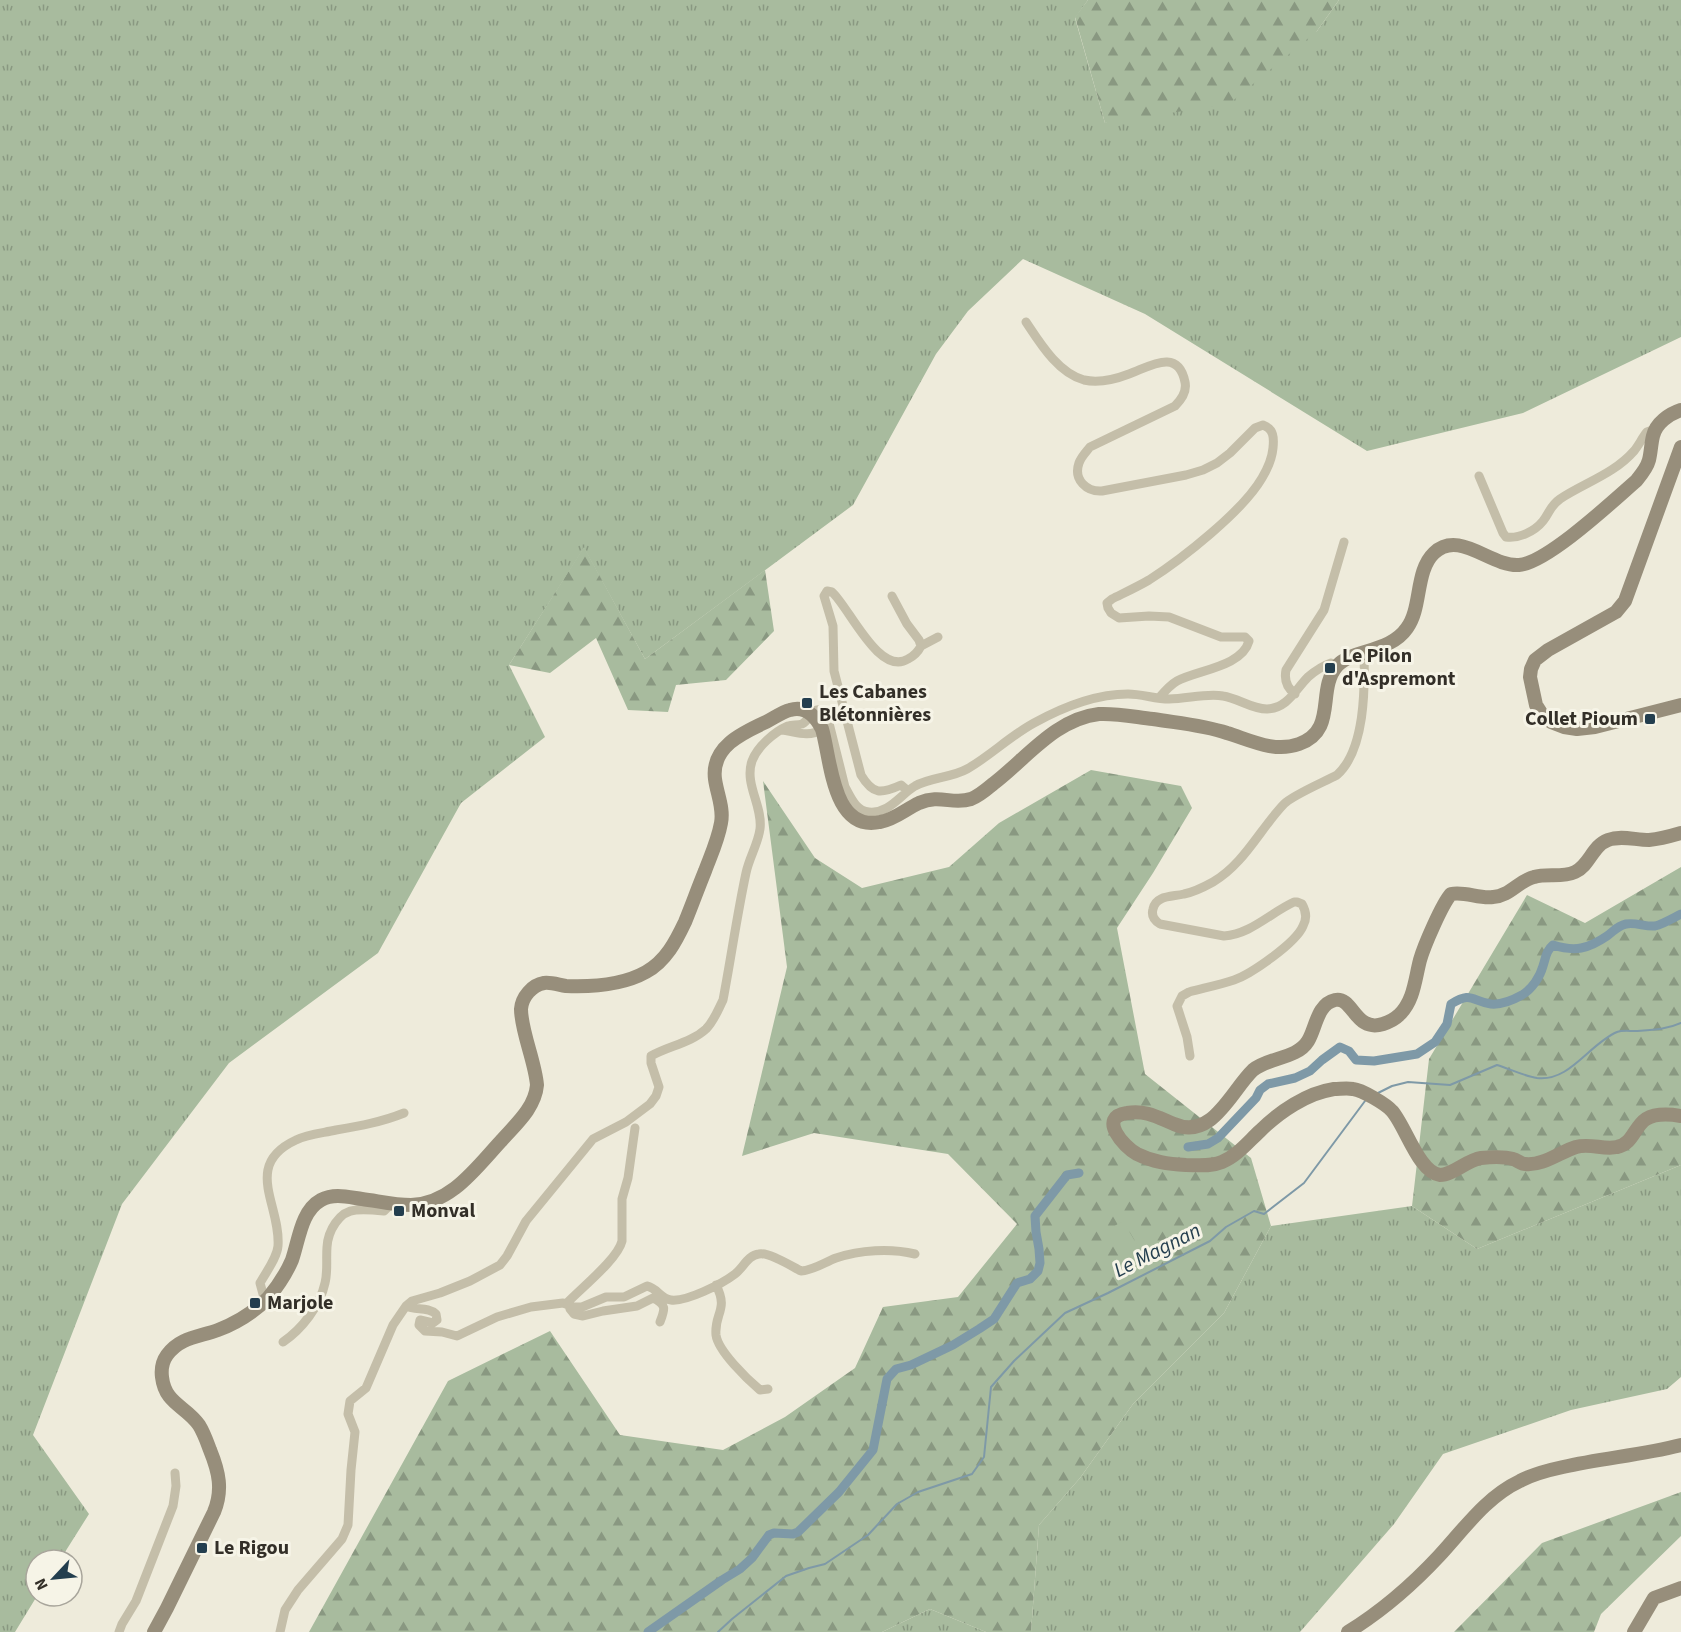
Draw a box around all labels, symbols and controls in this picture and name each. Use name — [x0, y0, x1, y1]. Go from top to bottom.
place label: Le Pilon d'Aspremont — [1342, 642, 1456, 693]
marker: Le Pilon d'Aspremont — [1323, 661, 1337, 675]
place label: Les Cabanes Blétonnières — [819, 678, 931, 729]
marker: Les Cabanes Blétonnières — [800, 696, 814, 710]
place label: Collet Pioum — [1525, 705, 1638, 733]
marker: Collet Pioum — [1643, 712, 1657, 726]
place label: Monval — [411, 1197, 475, 1225]
marker: Monval — [392, 1204, 406, 1218]
water label: Le Magnan — [1108, 1215, 1206, 1285]
place label: Marjole — [267, 1289, 333, 1317]
marker: Marjole — [248, 1296, 262, 1310]
place label: Le Rigou — [214, 1534, 289, 1562]
marker: Le Rigou — [195, 1541, 209, 1555]
north arrow — [24, 1548, 84, 1608]
text: N — [29, 1575, 54, 1594]

